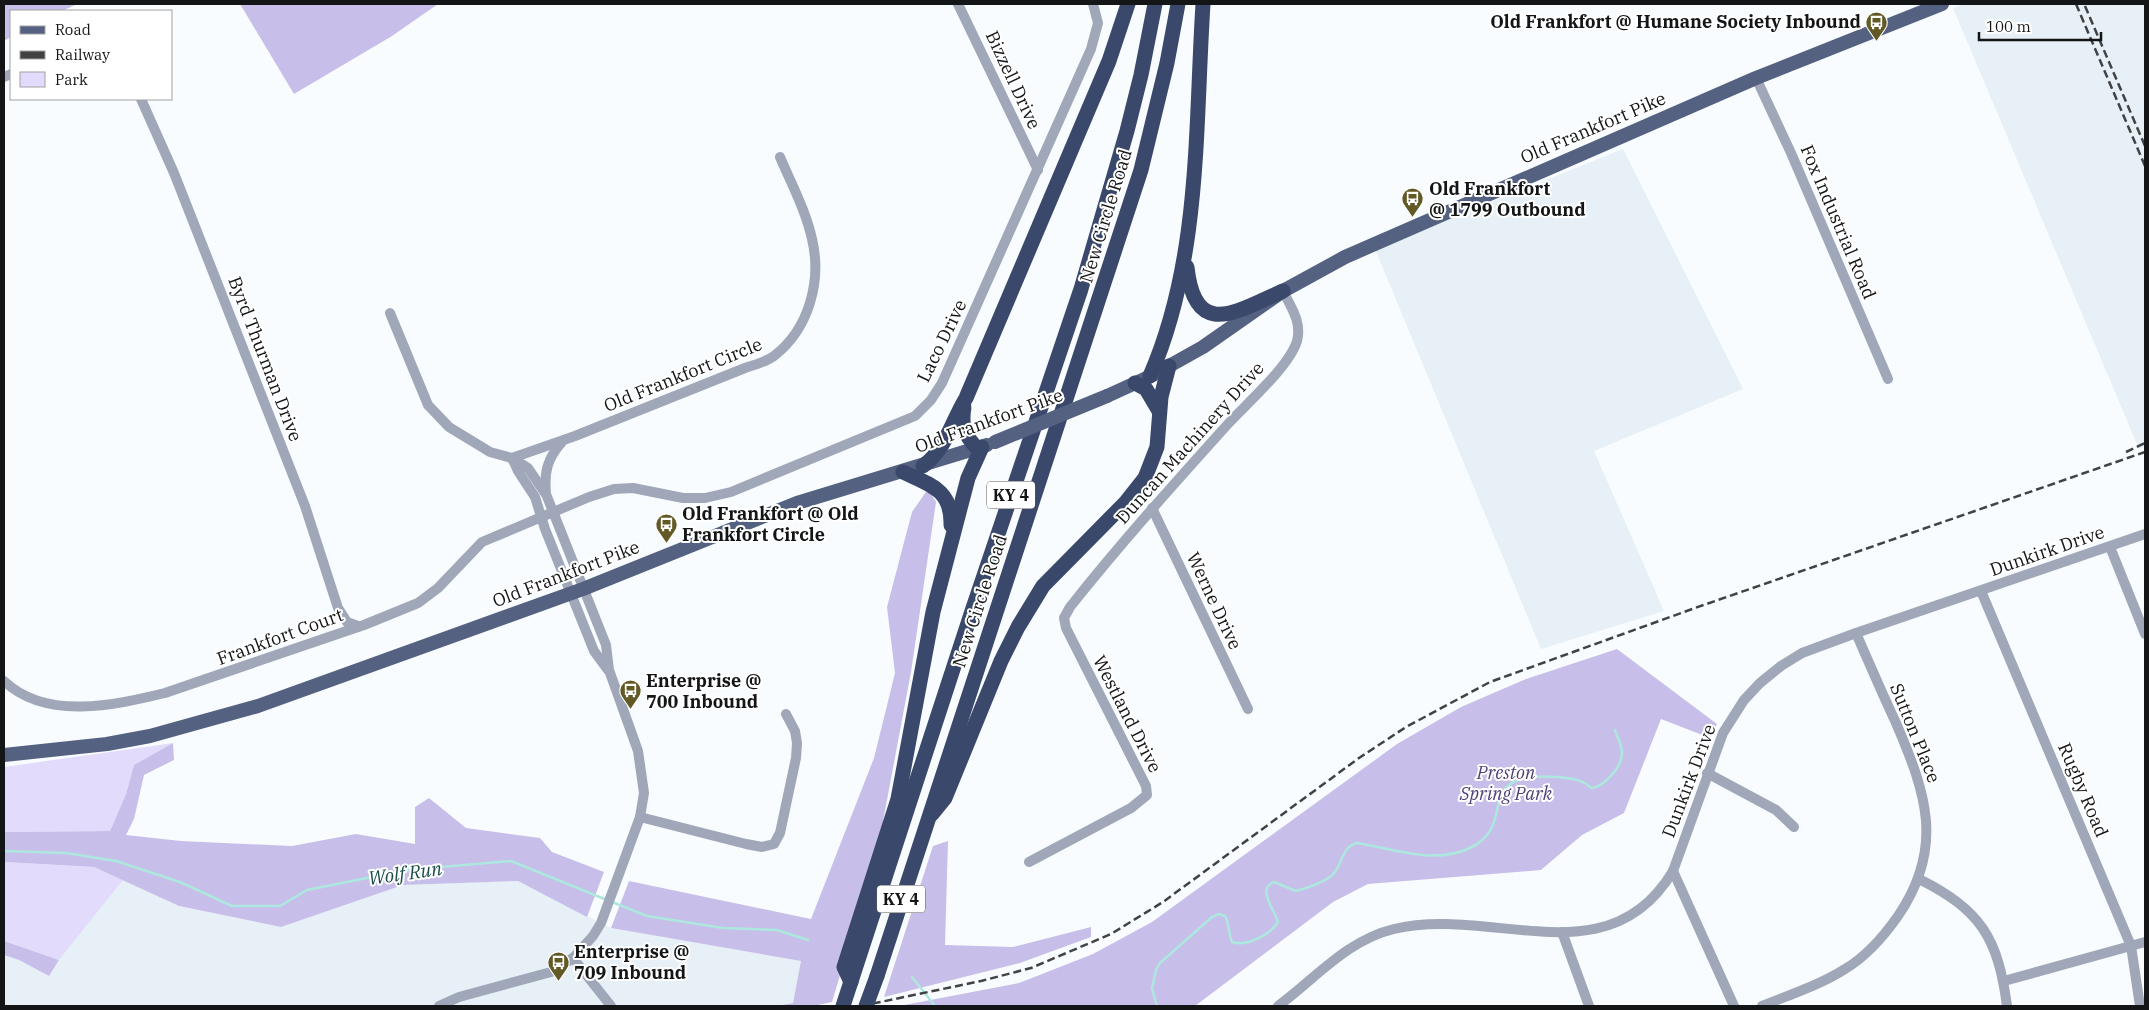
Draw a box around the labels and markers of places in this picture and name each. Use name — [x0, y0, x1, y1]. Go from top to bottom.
place label: Old Frankfort @ Humane Society Inbound — [1490, 10, 1861, 33]
bus stop icon: Old Frankfort @ Humane Society Inbound — [1865, 10, 1889, 41]
place label: Old Frankfort @ 1799 Outbound — [1429, 177, 1586, 221]
bus stop icon: Old Frankfort @ 1799 Outbound — [1401, 187, 1425, 218]
place label: Old Frankfort @ Old Frankfort Circle — [682, 502, 859, 546]
bus stop icon: Old Frankfort @ Old Frankfort Circle — [654, 512, 678, 543]
place label: Enterprise @ 700 Inbound — [646, 669, 762, 713]
bus stop icon: Enterprise @ 700 Inbound — [618, 679, 642, 710]
place label: Enterprise @ 709 Inbound — [574, 940, 690, 984]
bus stop icon: Enterprise @ 709 Inbound — [546, 950, 570, 981]

